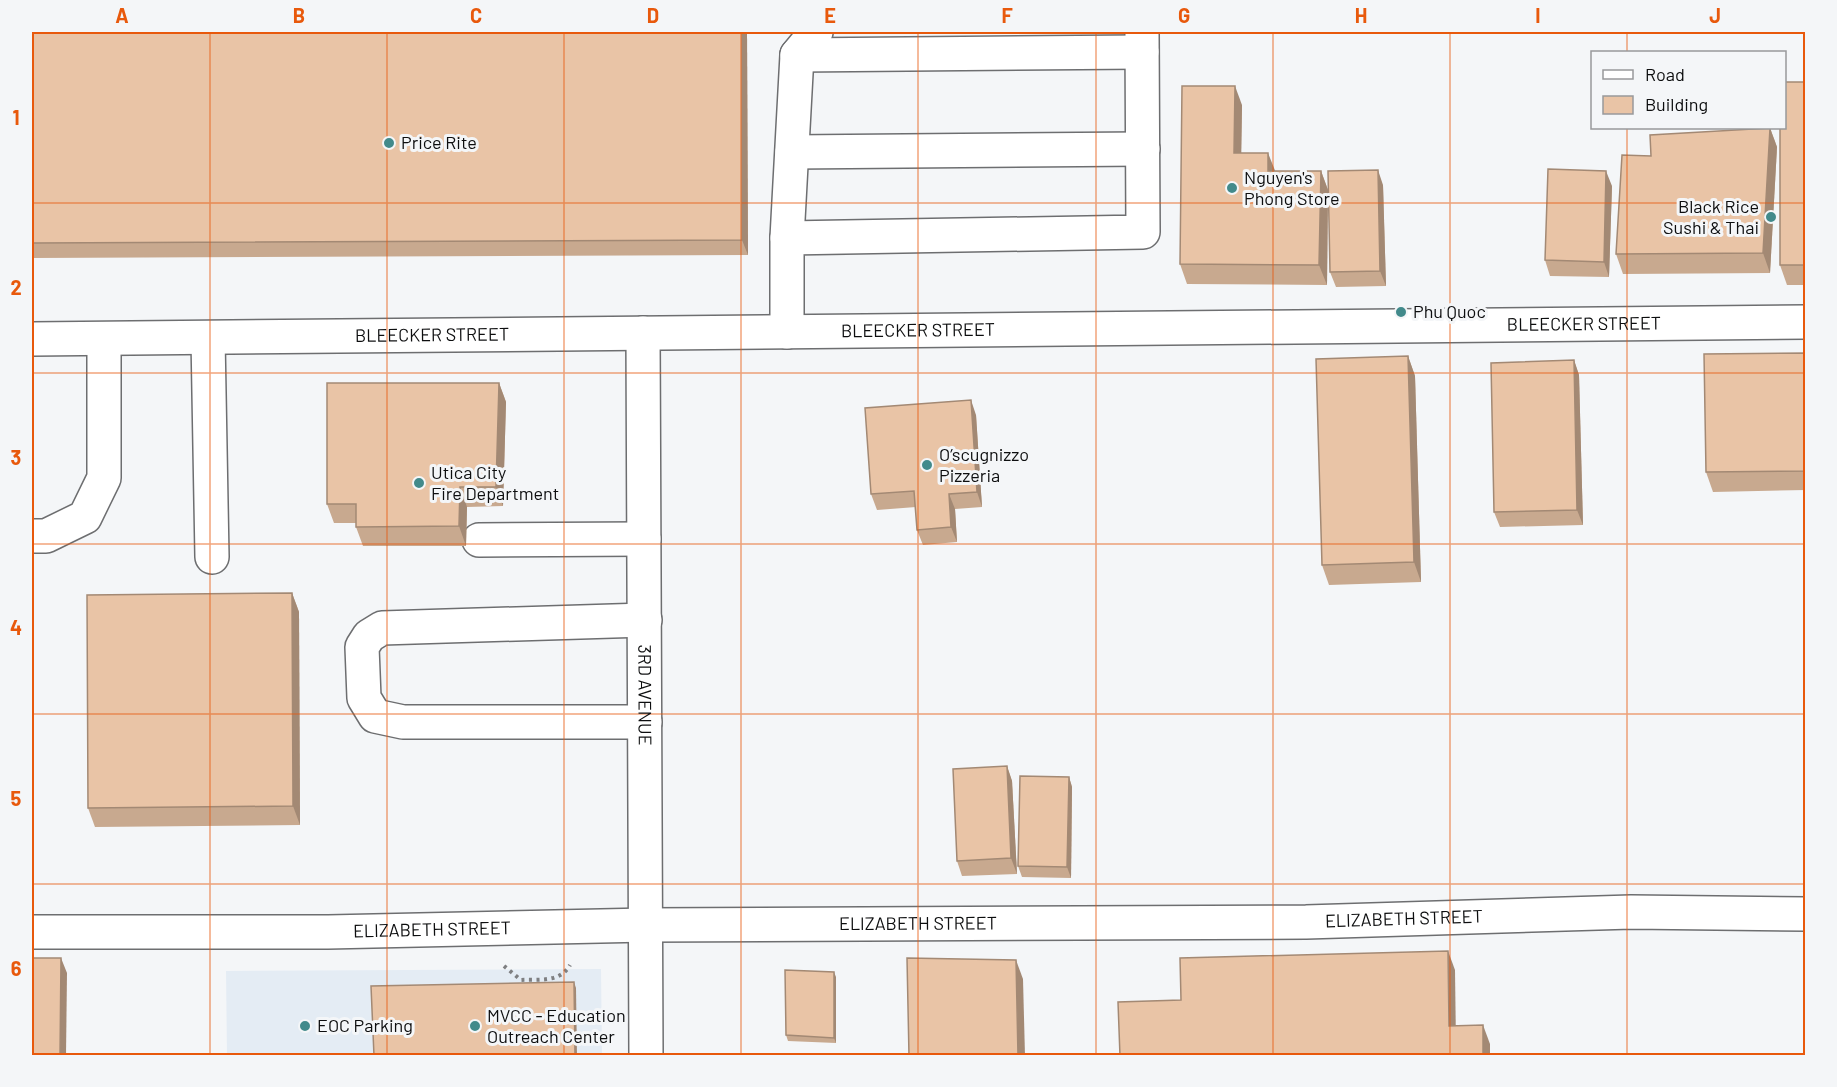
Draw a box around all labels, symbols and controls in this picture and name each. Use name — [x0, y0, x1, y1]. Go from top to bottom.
text: A — [115, 3, 129, 27]
text: B — [293, 3, 305, 27]
text: C — [470, 3, 482, 27]
text: D — [647, 3, 659, 27]
text: E — [824, 3, 836, 27]
text: F — [1001, 3, 1013, 27]
text: G — [1178, 3, 1190, 27]
text: H — [1355, 3, 1367, 27]
text: I — [1535, 3, 1541, 27]
text: J — [1709, 3, 1721, 27]
legend — [1591, 51, 1786, 129]
text: Road — [1645, 63, 1685, 85]
text: Building — [1645, 93, 1708, 115]
text: 1 — [12, 105, 20, 129]
place label: Price Rite — [401, 131, 477, 153]
marker: Price Rite — [382, 136, 396, 150]
place label: Nguyen's Phong Store — [1244, 166, 1340, 209]
marker: Nguyen's Phong Store — [1225, 181, 1239, 195]
place label: Black Rice Sushi & Thai — [1663, 195, 1759, 238]
marker: Black Rice Sushi & Thai — [1764, 210, 1778, 224]
text: 2 — [10, 275, 22, 299]
place label: Phu Quoc — [1413, 300, 1486, 322]
marker: Phu Quoc — [1394, 305, 1408, 319]
street label: BLEECKER STREET — [1507, 311, 1661, 335]
street label: BLEECKER STREET — [841, 318, 995, 341]
street label: BLEECKER STREET — [355, 322, 509, 346]
place label: O’scugnizzo Pizzeria — [939, 443, 1029, 486]
text: 3 — [11, 445, 21, 469]
marker: O’scugnizzo Pizzeria — [920, 458, 934, 472]
place label: Utica City Fire Department — [431, 461, 559, 504]
marker: Utica City Fire Department — [412, 476, 426, 490]
text: 4 — [10, 615, 22, 639]
street label: 3RD AVENUE — [634, 644, 657, 746]
text: 5 — [11, 786, 22, 810]
street label: ELIZABETH STREET — [1325, 905, 1483, 931]
street label: ELIZABETH STREET — [839, 911, 997, 934]
street label: ELIZABETH STREET — [353, 916, 511, 941]
text: 6 — [11, 956, 22, 980]
place label: MVCC - Education Outreach Center — [487, 1004, 626, 1047]
place label: EOC Parking — [317, 1014, 413, 1036]
marker: EOC Parking — [298, 1019, 312, 1033]
marker: MVCC - Education Outreach Center — [468, 1019, 482, 1033]

